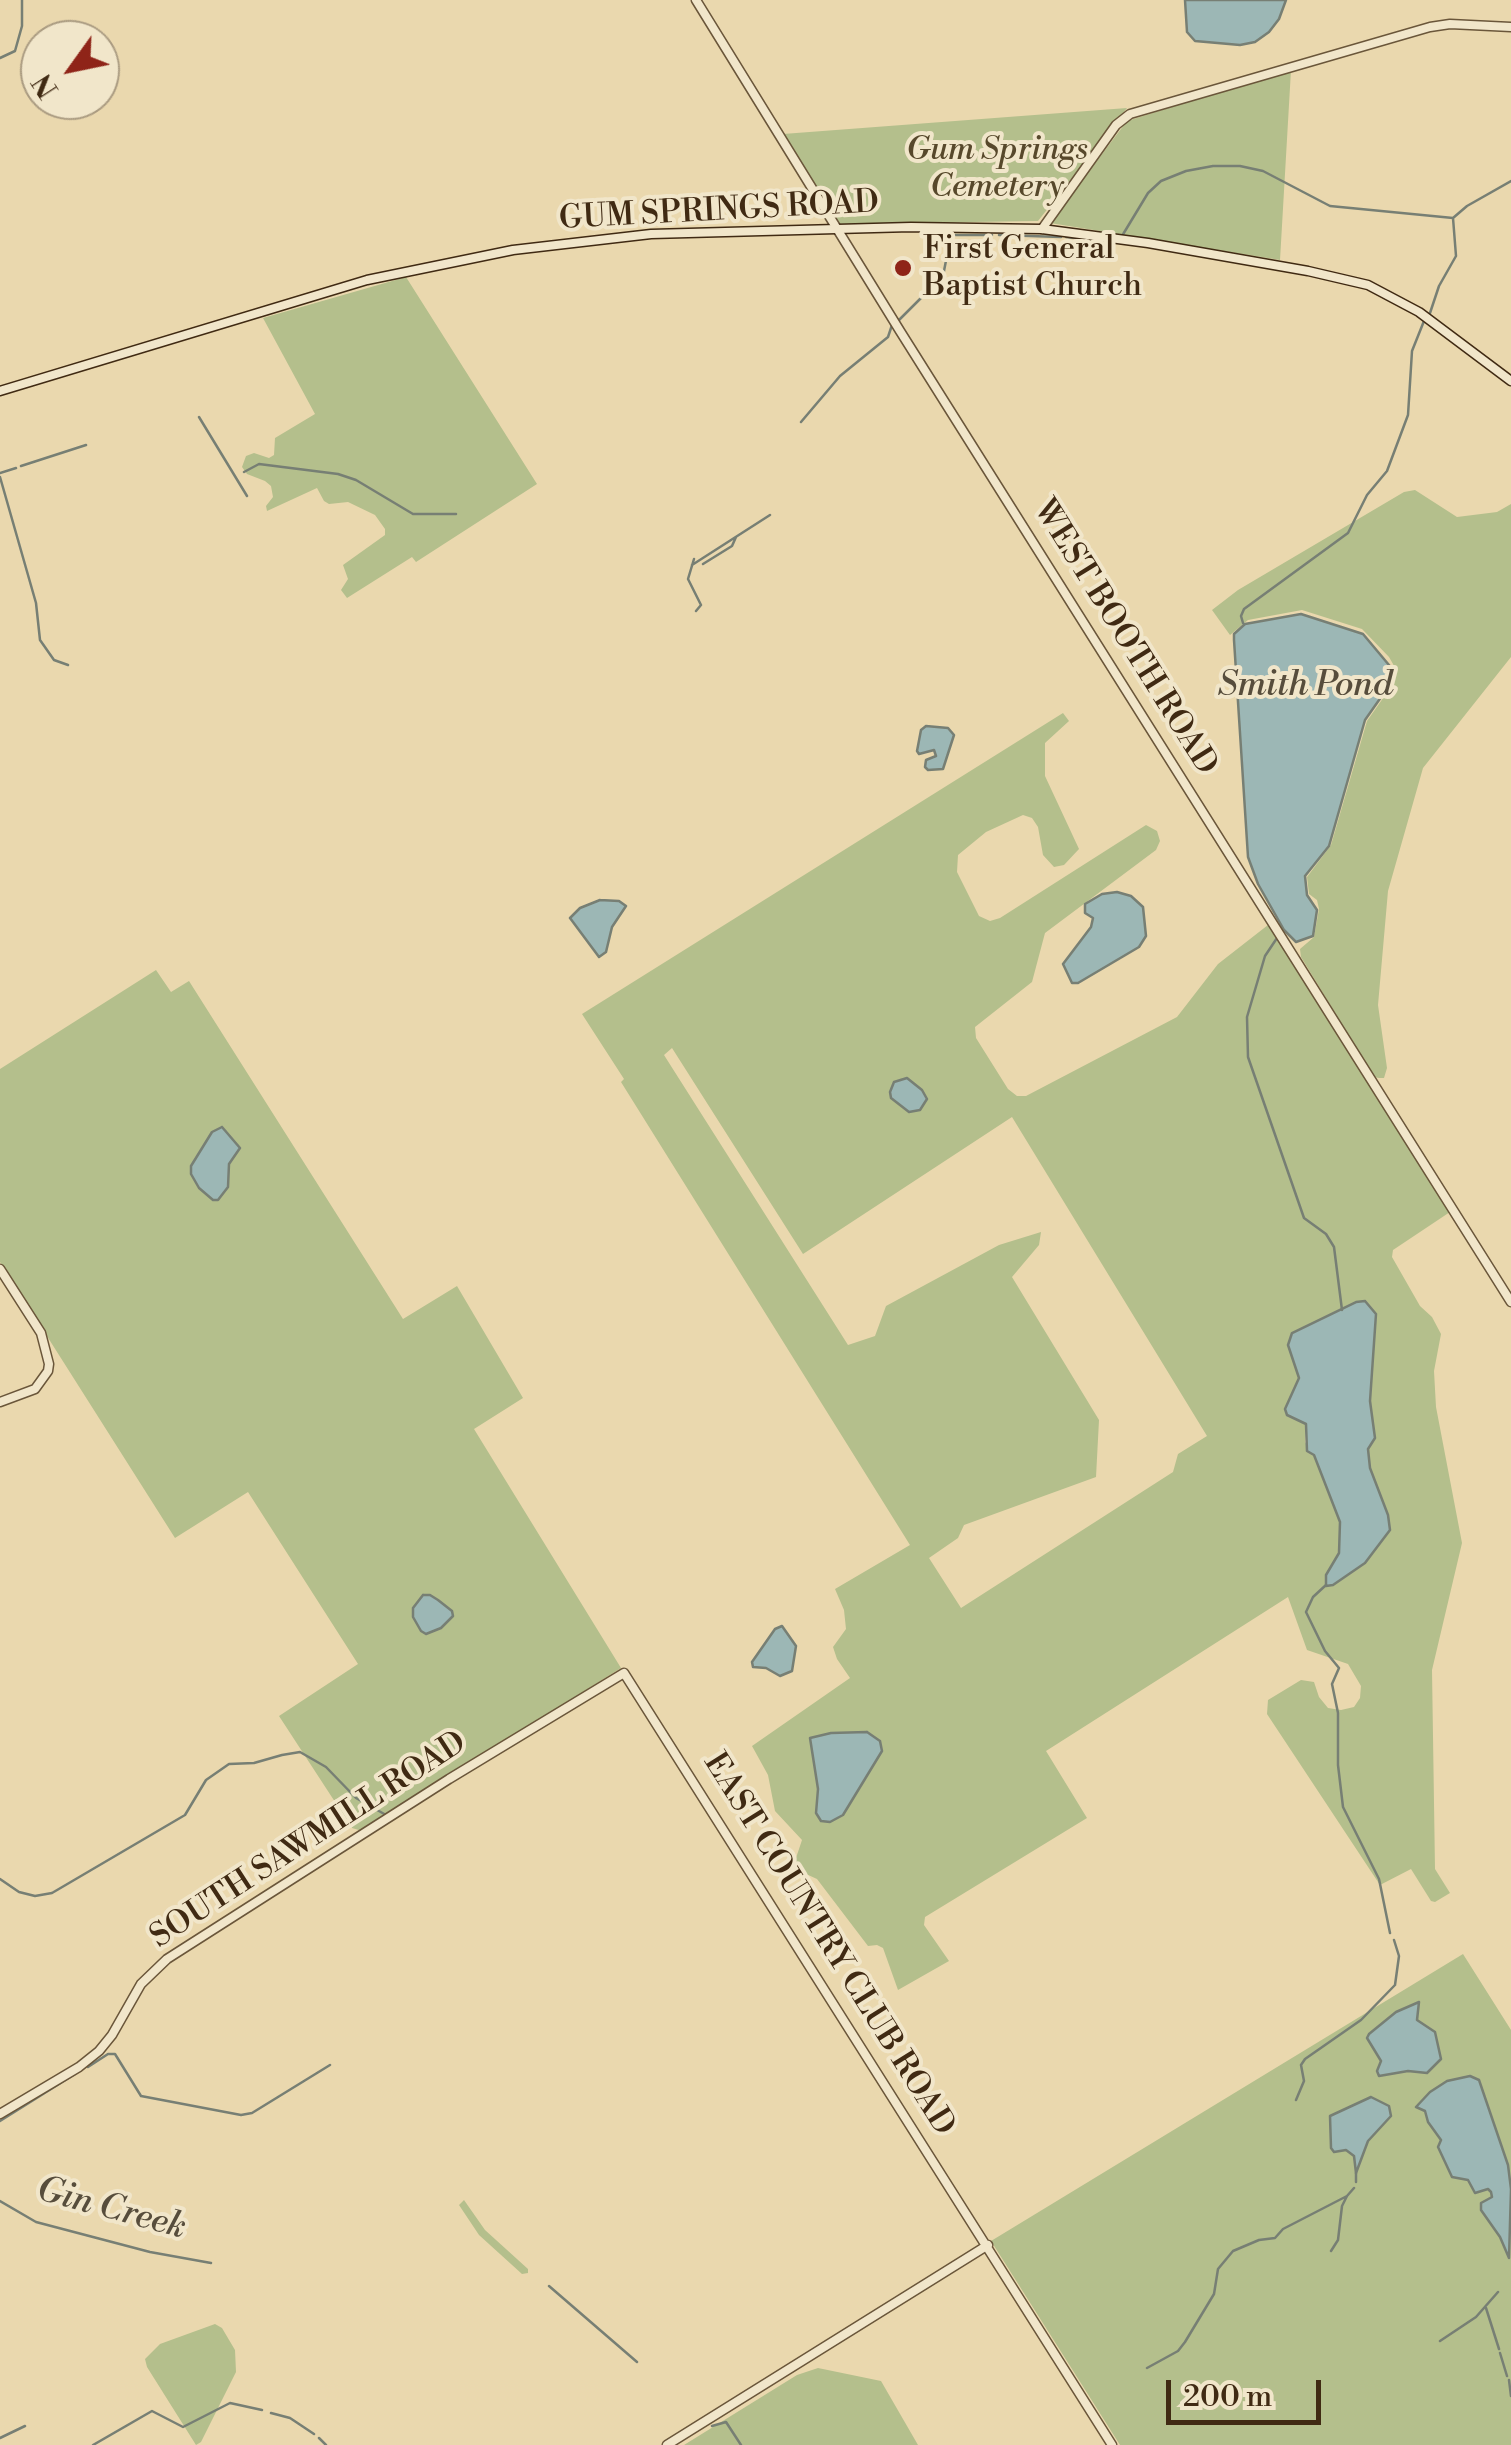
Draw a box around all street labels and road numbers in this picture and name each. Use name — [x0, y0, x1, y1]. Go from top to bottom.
street label: GUM SPRINGS ROAD — [558, 184, 880, 240]
street label: WEST BOOTH ROAD — [1024, 493, 1224, 783]
street label: SOUTH SAWMILL ROAD — [144, 1724, 474, 1958]
street label: EAST COUNTRY CLUB ROAD — [694, 1747, 962, 2143]

